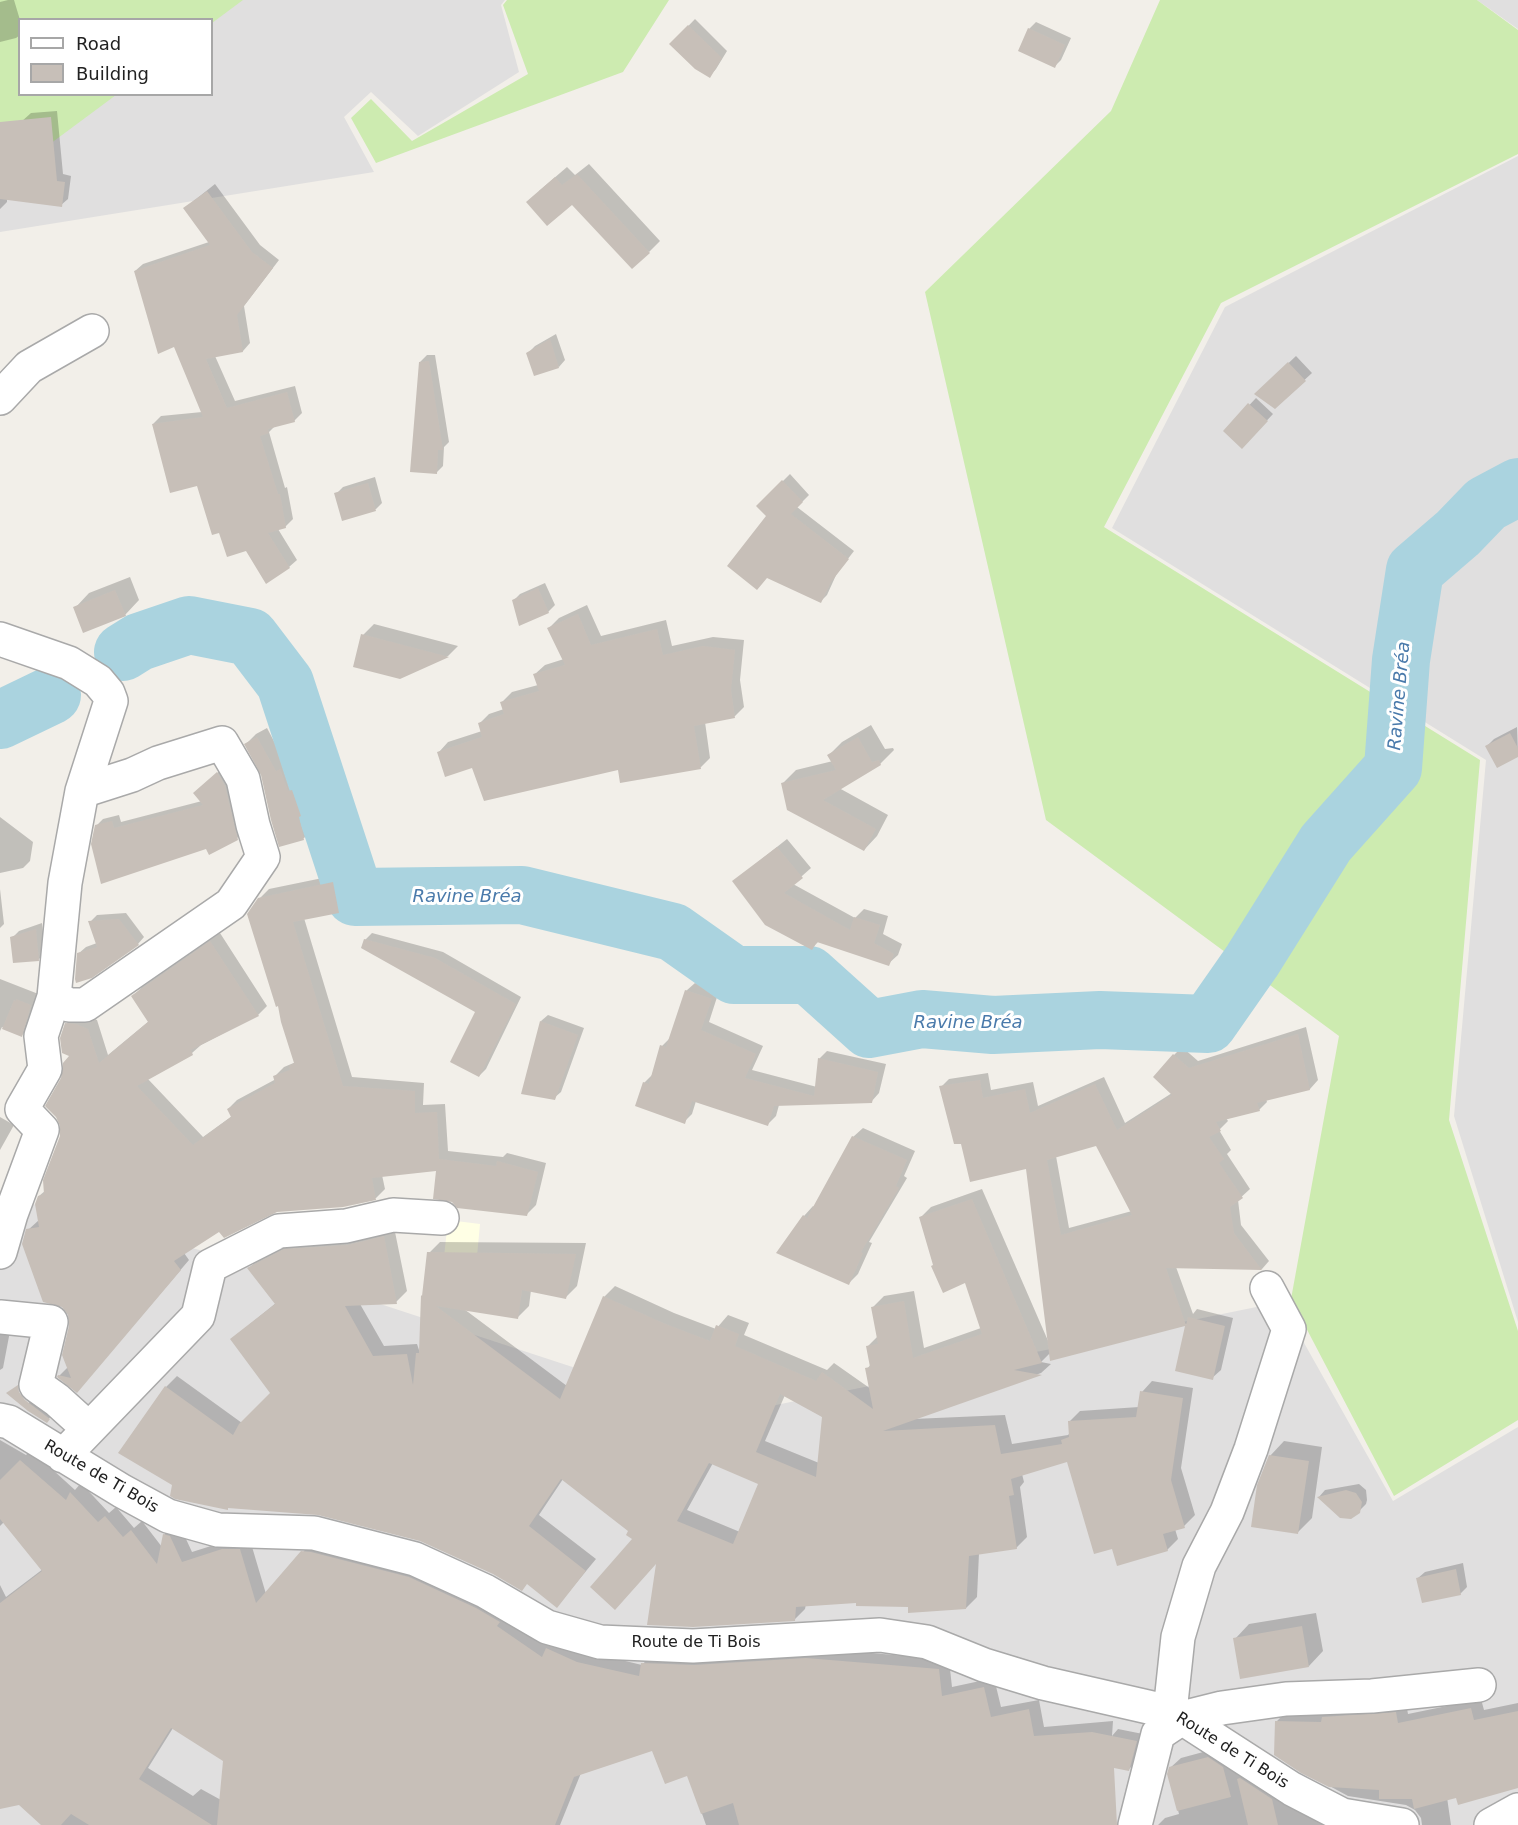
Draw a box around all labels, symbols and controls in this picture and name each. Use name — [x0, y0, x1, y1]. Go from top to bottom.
legend — [18, 18, 213, 96]
text: Road — [76, 33, 121, 54]
text: Building — [76, 63, 149, 84]
water label: Ravine Bréa — [1384, 641, 1416, 751]
water label: Ravine Bréa — [412, 886, 522, 908]
water label: Ravine Bréa — [913, 1012, 1023, 1034]
street label: Route de Ti Bois — [40, 1436, 162, 1518]
street label: Route de Ti Bois — [632, 1633, 760, 1653]
street label: Route de Ti Bois — [1172, 1709, 1292, 1793]

